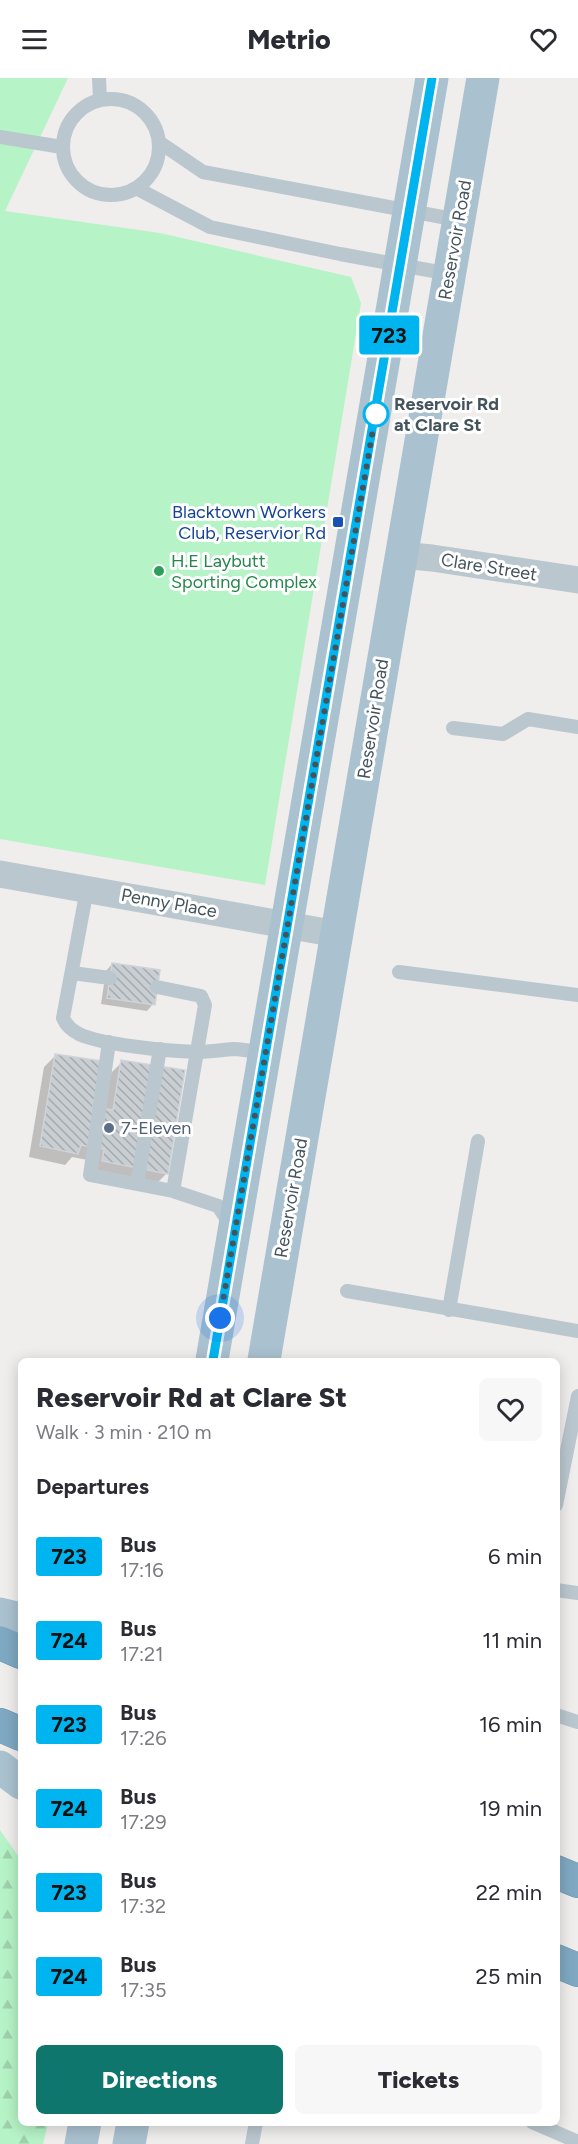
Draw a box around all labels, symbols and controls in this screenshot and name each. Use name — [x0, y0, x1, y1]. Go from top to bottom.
icon: menu — [18, 23, 51, 56]
text: Metrio — [247, 23, 331, 56]
icon: heart — [527, 23, 560, 56]
street label: Reservoir Road — [434, 178, 476, 302]
line badge: 723 — [354, 316, 424, 354]
text: 723 — [371, 323, 407, 348]
place label: Reservoir Rd at Clare St — [394, 393, 499, 436]
marker: Reservoir Rd at Clare St — [363, 401, 389, 427]
place label: Blacktown Workers Club, Reservior Rd — [172, 501, 326, 544]
marker: Blacktown Workers Club, Reservior Rd — [331, 515, 345, 529]
street label: Clare Street — [439, 549, 539, 585]
place label: H.E Laybutt Sporting Complex — [171, 550, 317, 593]
marker: H.E Laybutt Sporting Complex — [152, 564, 166, 578]
street label: Reservoir Road — [353, 657, 393, 781]
street label: Penny Place — [119, 884, 219, 922]
place label: 7-Eleven — [121, 1117, 191, 1139]
marker: 7-Eleven — [102, 1121, 116, 1135]
street label: Reservoir Road — [270, 1136, 312, 1260]
your location — [205, 1303, 235, 1333]
button: heart — [479, 1378, 542, 1441]
text: Reservoir Rd at Clare St — [36, 1380, 347, 1414]
text: Walk · 3 min · 210 m — [36, 1420, 211, 1444]
text: Departures — [36, 1473, 149, 1500]
text: Bus — [120, 1531, 156, 1558]
text: 6 min — [488, 1543, 542, 1570]
text: 723 — [51, 1544, 87, 1569]
text: 17:16 — [120, 1558, 164, 1582]
text: Bus — [120, 1615, 156, 1642]
text: 11 min — [482, 1627, 542, 1654]
text: 724 — [50, 1628, 88, 1653]
text: 17:21 — [120, 1642, 164, 1666]
text: Bus — [120, 1699, 156, 1726]
text: 16 min — [479, 1711, 542, 1738]
text: 723 — [51, 1712, 87, 1737]
text: 17:26 — [120, 1726, 167, 1750]
text: Bus — [120, 1783, 156, 1810]
text: 19 min — [479, 1795, 542, 1822]
text: 724 — [50, 1796, 88, 1821]
text: 17:29 — [120, 1810, 167, 1834]
text: Bus — [120, 1867, 156, 1894]
text: 22 min — [476, 1879, 542, 1906]
text: 723 — [51, 1880, 87, 1905]
text: 17:32 — [120, 1894, 166, 1918]
text: Bus — [120, 1951, 156, 1978]
text: 25 min — [476, 1963, 542, 1990]
text: 724 — [50, 1964, 88, 1989]
text: 17:35 — [120, 1978, 166, 2002]
button: Directions — [36, 2045, 283, 2114]
button: Tickets — [295, 2045, 542, 2114]

